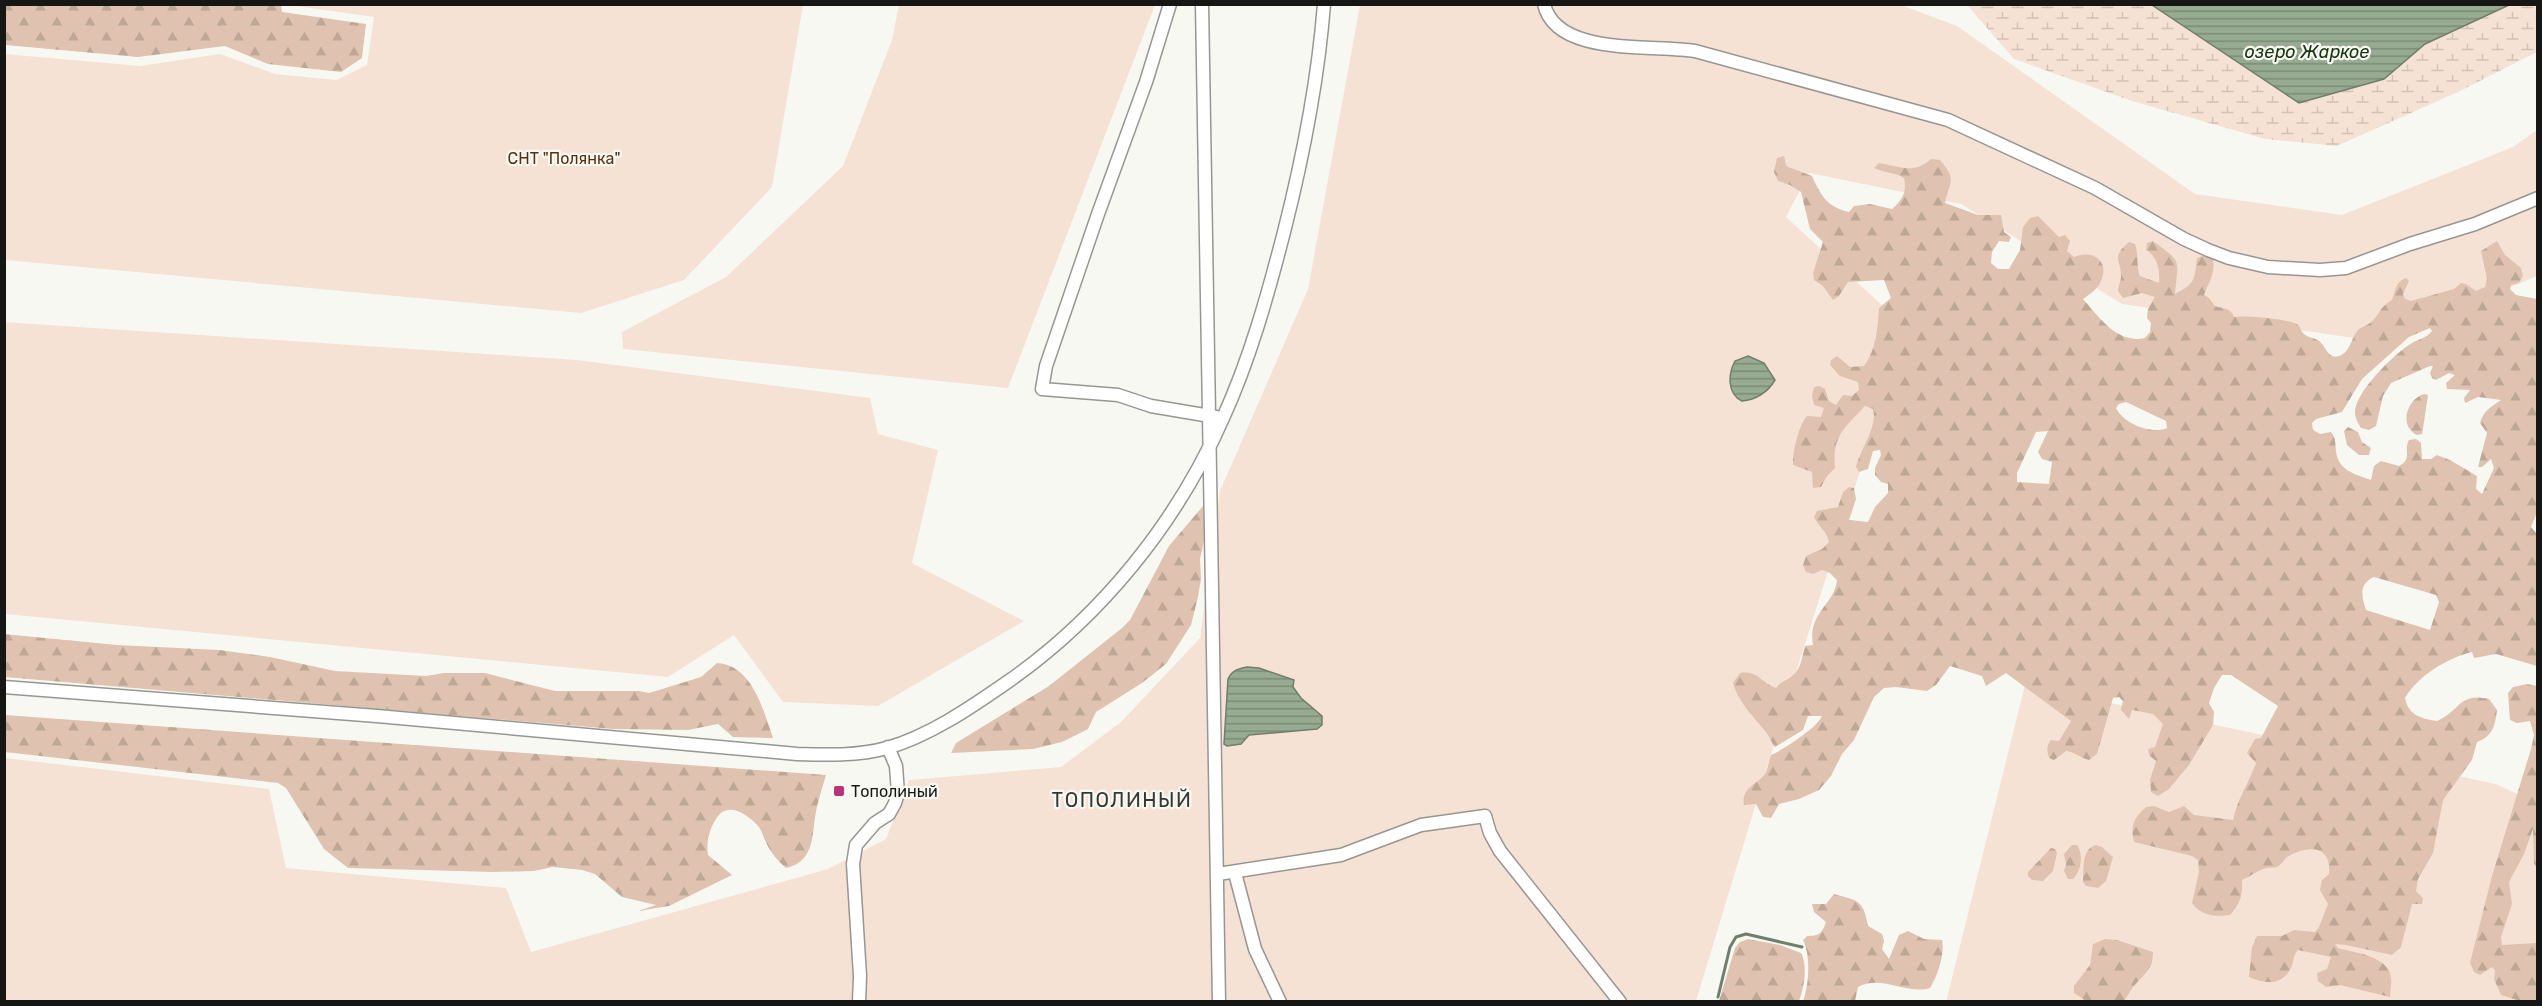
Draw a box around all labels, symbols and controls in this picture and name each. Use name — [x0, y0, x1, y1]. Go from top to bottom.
water label: озеро Жаркое — [2245, 41, 2369, 63]
park label: СНТ "Полянка" — [508, 149, 620, 168]
place label: Тополиный — [851, 782, 938, 801]
marker: Тополиный — [832, 784, 846, 798]
district label: ТОПОЛИНЫЙ — [1052, 788, 1192, 812]

